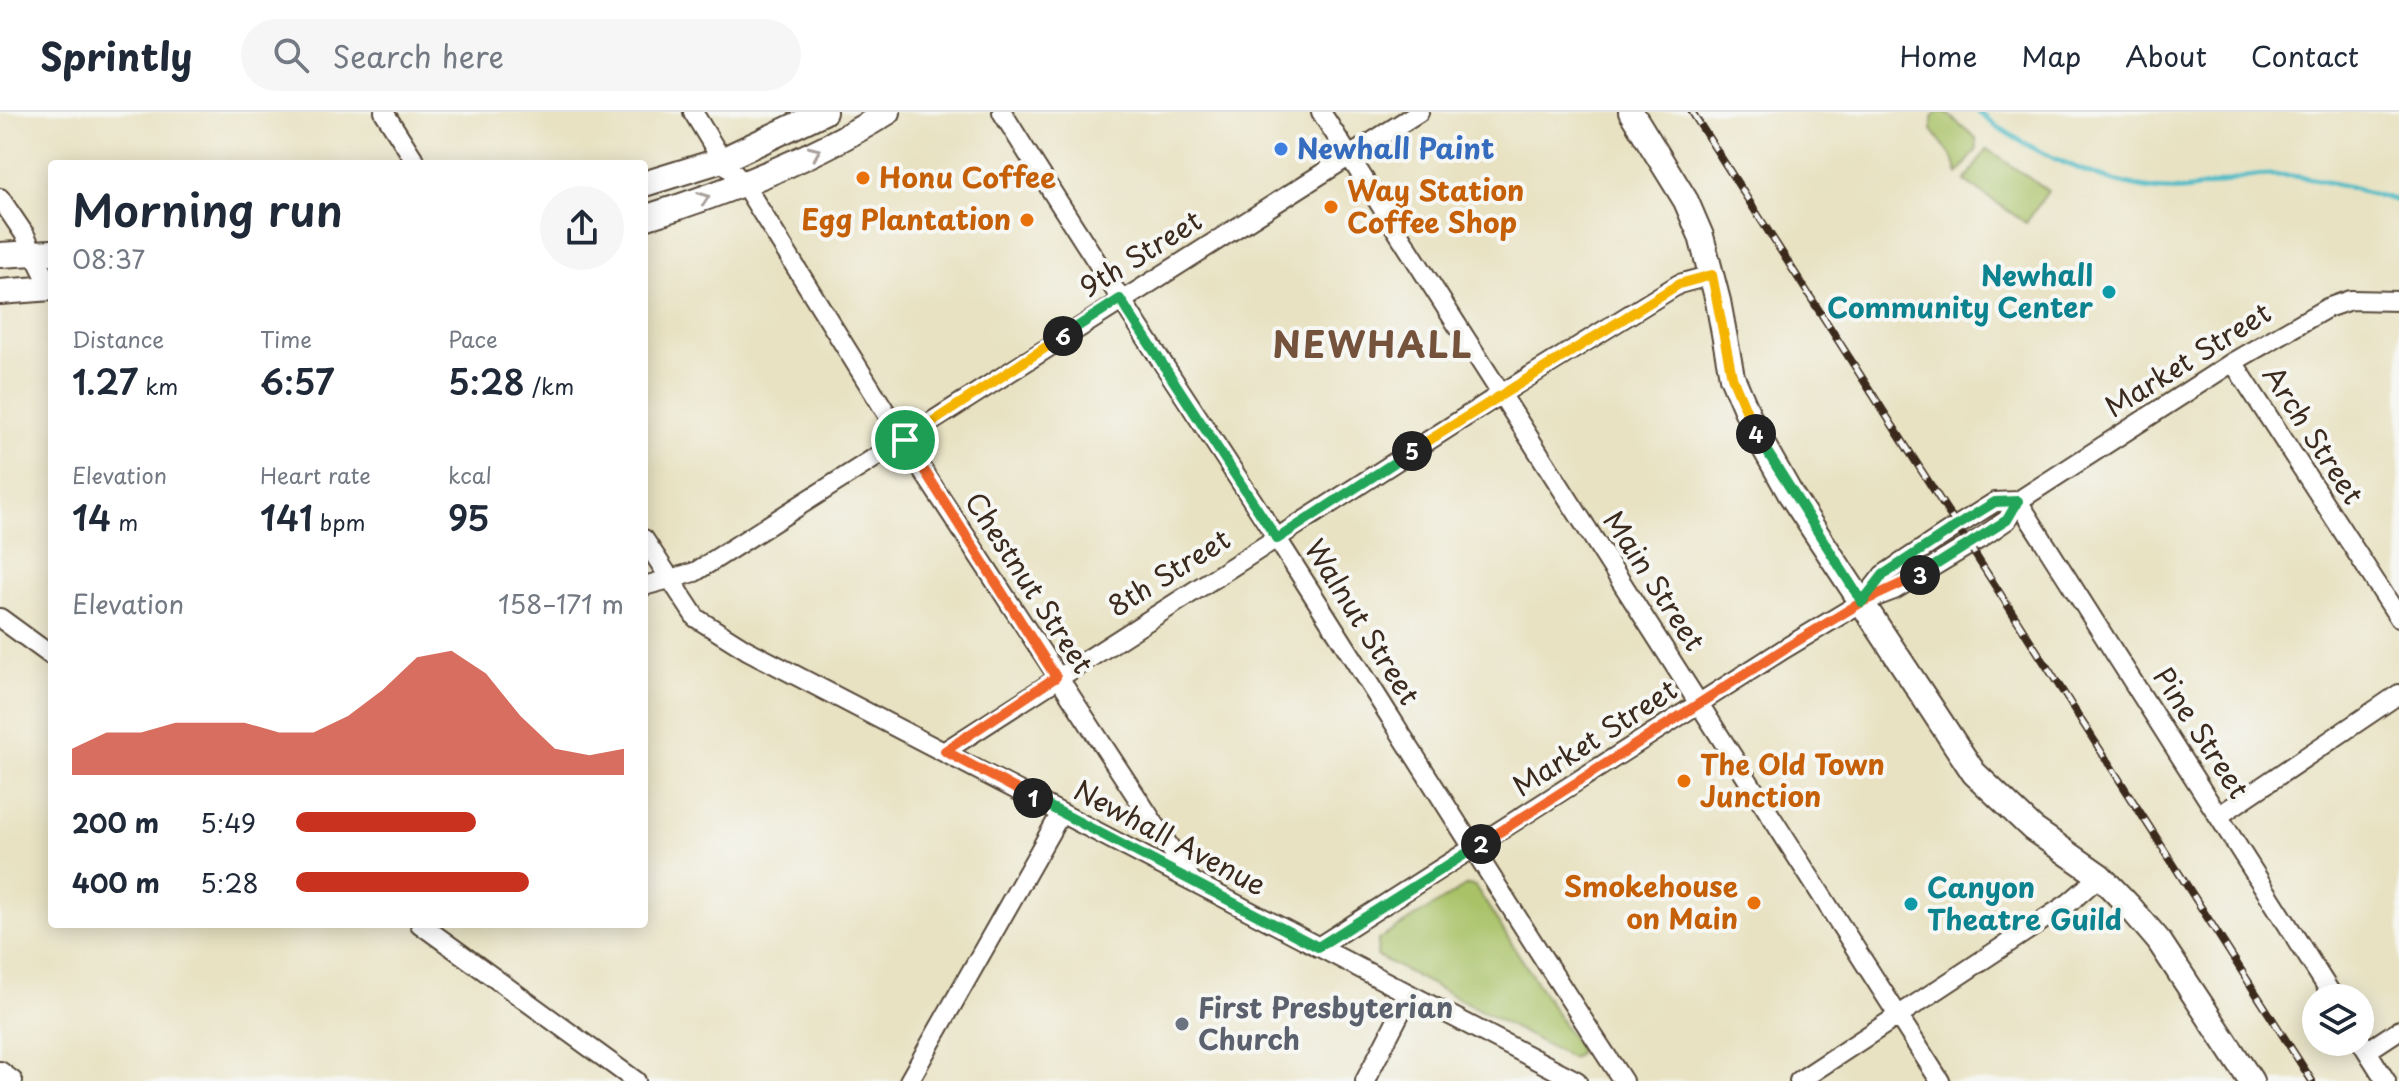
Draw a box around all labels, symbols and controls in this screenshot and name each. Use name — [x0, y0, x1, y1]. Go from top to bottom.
search box — [241, 19, 801, 91]
text: Sprintly — [40, 27, 193, 84]
icon: search — [269, 33, 313, 77]
text: Search here — [333, 33, 504, 78]
text: Home — [1899, 34, 1977, 77]
text: Map — [2021, 34, 2081, 77]
text: About — [2125, 34, 2207, 77]
text: Contact — [2251, 34, 2359, 77]
place label: Newhall Paint — [1297, 126, 1494, 169]
marker: Newhall Paint — [1272, 140, 1290, 158]
one-way arrow — [807, 146, 821, 162]
place label: Honu Coffee — [879, 155, 1056, 198]
place label: Way Station Coffee Shop — [1347, 168, 1524, 243]
marker: Honu Coffee — [854, 169, 872, 187]
text: Morning run — [72, 176, 343, 242]
button: share — [540, 186, 624, 270]
one-way arrow — [696, 191, 710, 208]
place label: Egg Plantation — [801, 197, 1011, 240]
street label: 9th Street — [1071, 198, 1210, 307]
marker: Way Station Coffee Shop — [1322, 198, 1340, 216]
marker: Egg Plantation — [1018, 211, 1036, 229]
text: 08:37 — [72, 239, 145, 278]
place label: Newhall Community Center — [1827, 253, 2094, 328]
marker: Newhall Community Center — [2100, 283, 2118, 301]
street label: Market Street — [2096, 290, 2279, 427]
pin: 6 — [1043, 316, 1083, 356]
district label: NEWHALL — [1272, 316, 1474, 370]
text: 6 — [1055, 319, 1071, 352]
text: Distance — [72, 322, 164, 355]
text: Time — [260, 322, 312, 355]
text: Pace — [448, 322, 498, 355]
text: 1.27 — [72, 355, 138, 407]
text: 6:57 — [260, 355, 335, 407]
text: 5:28 — [448, 355, 525, 407]
street label: Arch Street — [2253, 356, 2375, 512]
text: km — [138, 369, 178, 402]
text: /km — [525, 369, 574, 402]
pin — [871, 406, 939, 474]
pin: 4 — [1736, 414, 1776, 454]
text: 4 — [1749, 417, 1763, 450]
icon: arrive — [883, 418, 927, 462]
pin: 5 — [1392, 431, 1432, 471]
text: 5 — [1405, 434, 1419, 467]
text: Elevation — [72, 458, 167, 491]
text: Heart rate — [260, 458, 371, 491]
text: kcal — [448, 458, 492, 491]
street label: Chestnut Street — [955, 483, 1105, 682]
text: 14 — [72, 491, 111, 543]
text: 141 — [260, 491, 313, 543]
text: 95 — [448, 491, 490, 543]
street label: Main Street — [1594, 501, 1717, 659]
text: m — [111, 505, 138, 538]
text: bpm — [313, 505, 366, 538]
street label: 8th Street — [1098, 517, 1238, 626]
street label: Walnut Street — [1295, 530, 1432, 713]
pin: 3 — [1900, 555, 1940, 595]
text: 3 — [1913, 558, 1927, 591]
text: Elevation — [72, 584, 184, 623]
text: 158–171 m — [498, 584, 624, 623]
street label: Pine Street — [2144, 658, 2261, 807]
street label: Market Street — [1503, 667, 1685, 806]
place label: The Old Town Junction — [1700, 742, 1885, 817]
street label: Newhall Avenue — [1067, 768, 1275, 906]
marker: The Old Town Junction — [1675, 772, 1693, 790]
pin: 1 — [1013, 778, 1053, 818]
text: 1 — [1028, 781, 1038, 814]
text: 200 m — [72, 803, 159, 842]
text: 5:49 — [200, 803, 256, 842]
pin: 2 — [1461, 824, 1501, 864]
text: 2 — [1473, 827, 1489, 860]
text: 400 m — [72, 863, 160, 902]
text: 5:28 — [200, 863, 259, 902]
place label: Smokehouse on Main — [1564, 864, 1738, 939]
place label: Canyon Theatre Guild — [1927, 865, 2121, 940]
marker: Smokehouse on Main — [1745, 894, 1763, 912]
marker: Canyon Theatre Guild — [1902, 895, 1920, 913]
map controls — [2302, 984, 2374, 1056]
button: layers — [2302, 984, 2374, 1056]
place label: First Presbyterian Church — [1198, 985, 1453, 1060]
marker: First Presbyterian Church — [1173, 1015, 1191, 1033]

